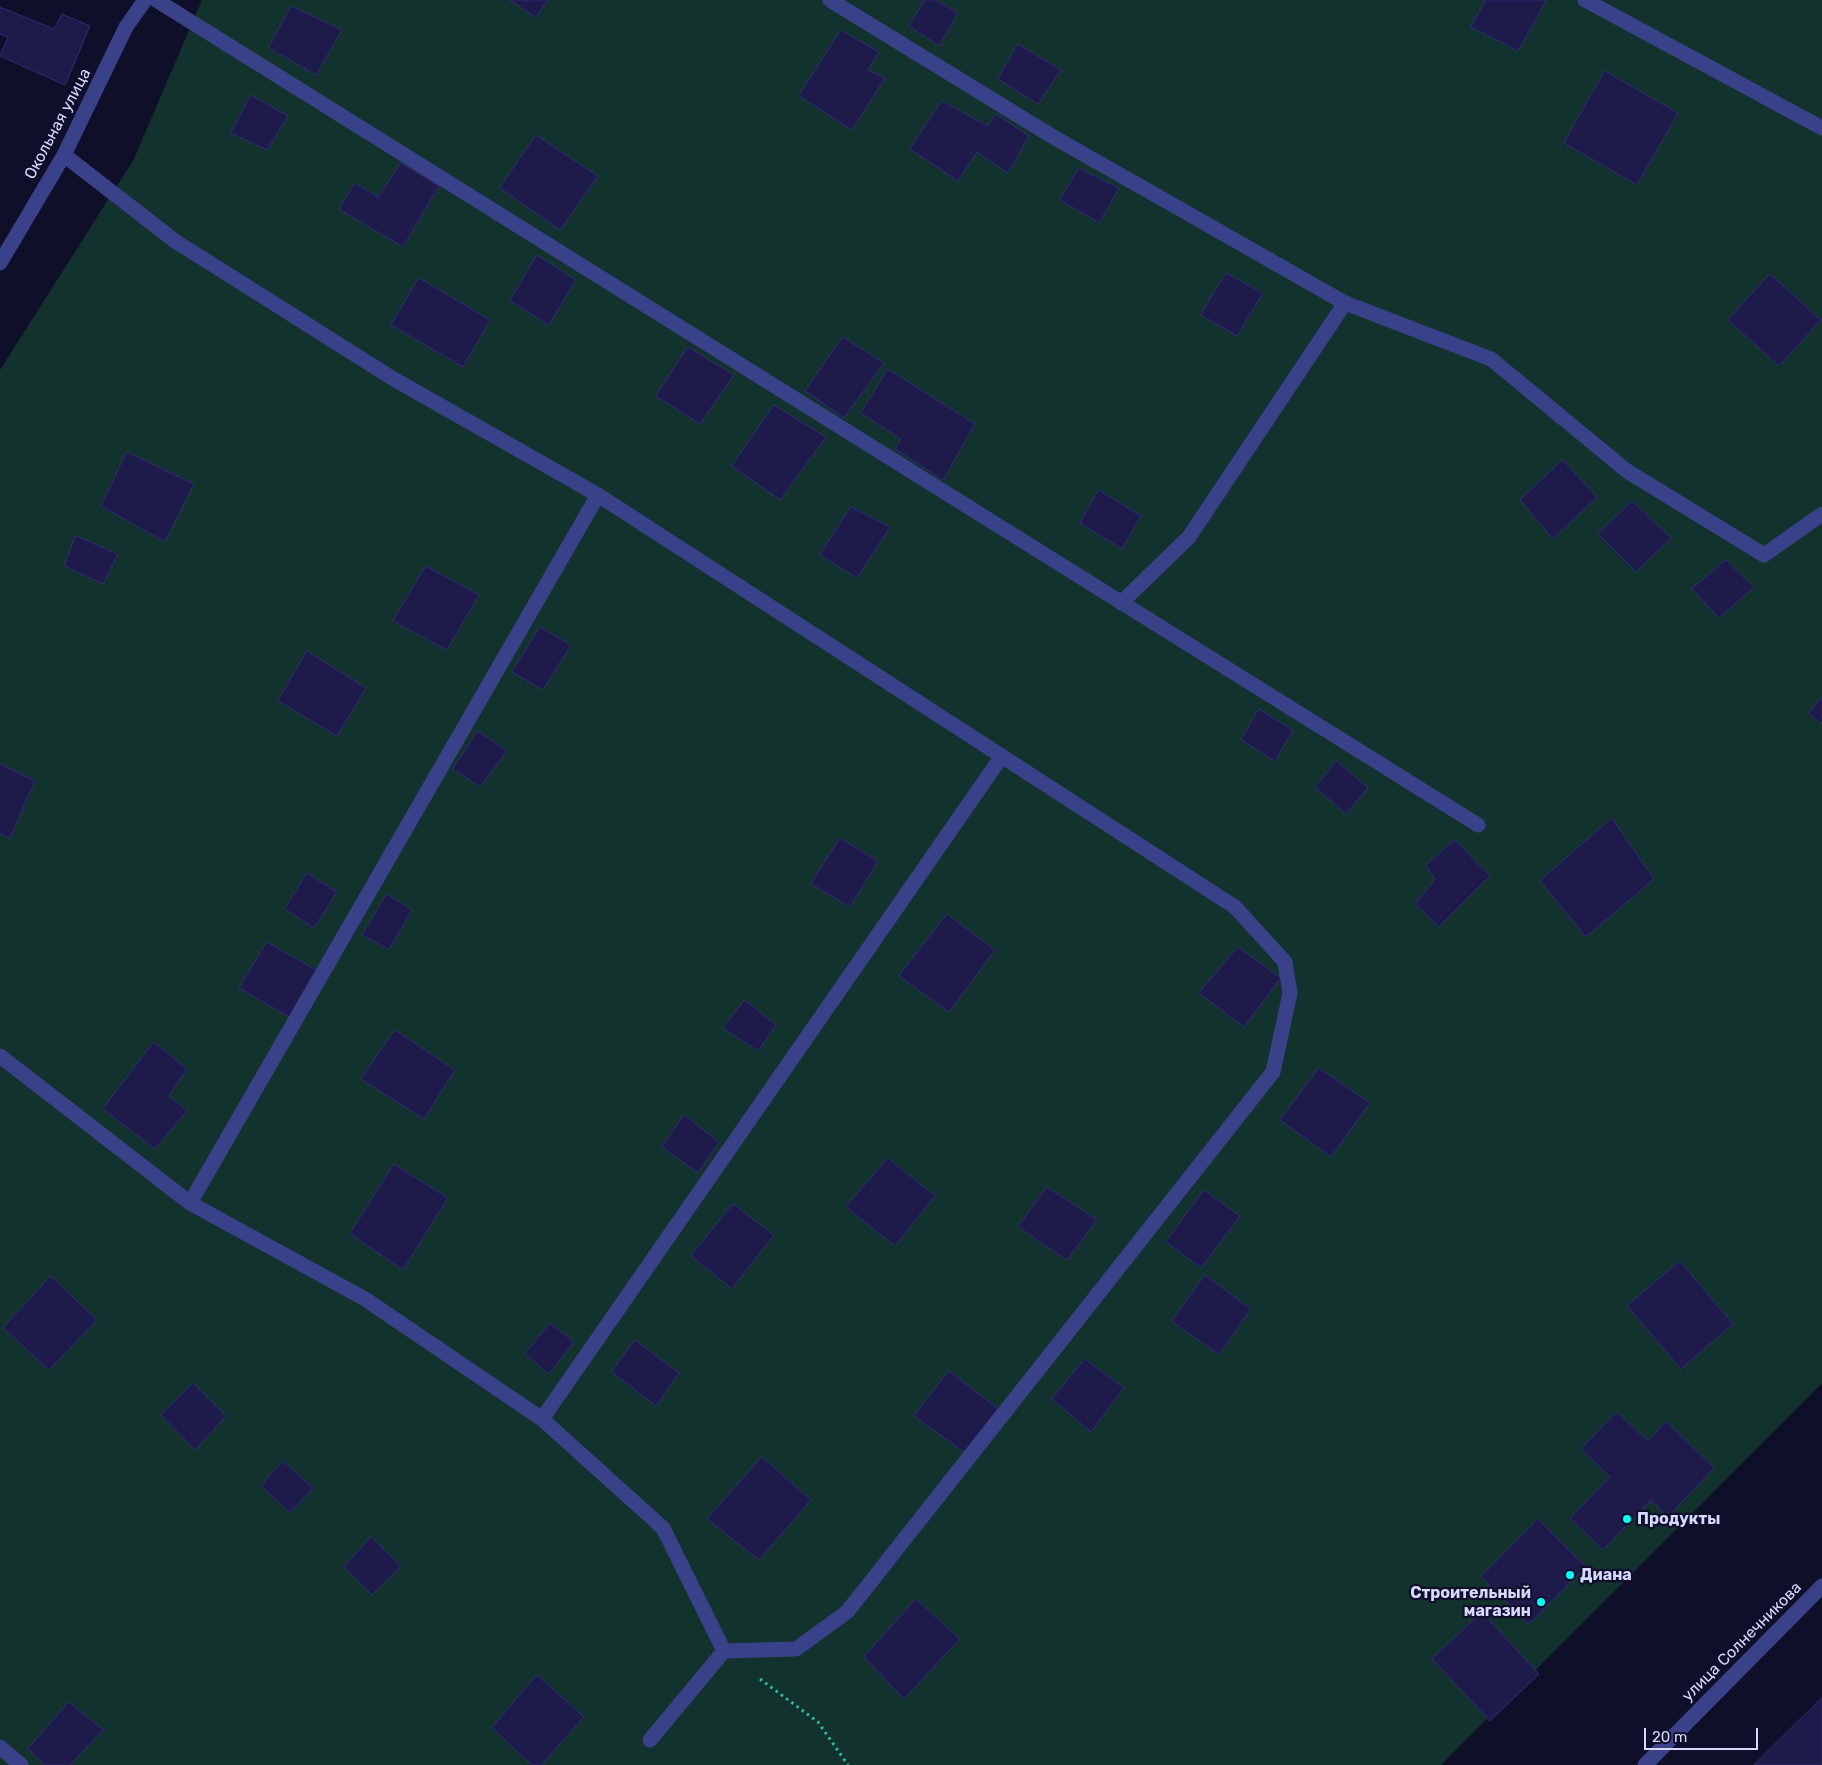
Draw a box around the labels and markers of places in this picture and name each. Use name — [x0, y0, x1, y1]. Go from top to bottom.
place label: Продукты — [1637, 1509, 1720, 1529]
marker: Продукты — [1621, 1513, 1633, 1525]
place label: Диана — [1580, 1565, 1632, 1585]
marker: Диана — [1564, 1569, 1576, 1581]
place label: Строительный магазин — [1410, 1583, 1531, 1621]
marker: Строительный магазин — [1535, 1596, 1547, 1608]

